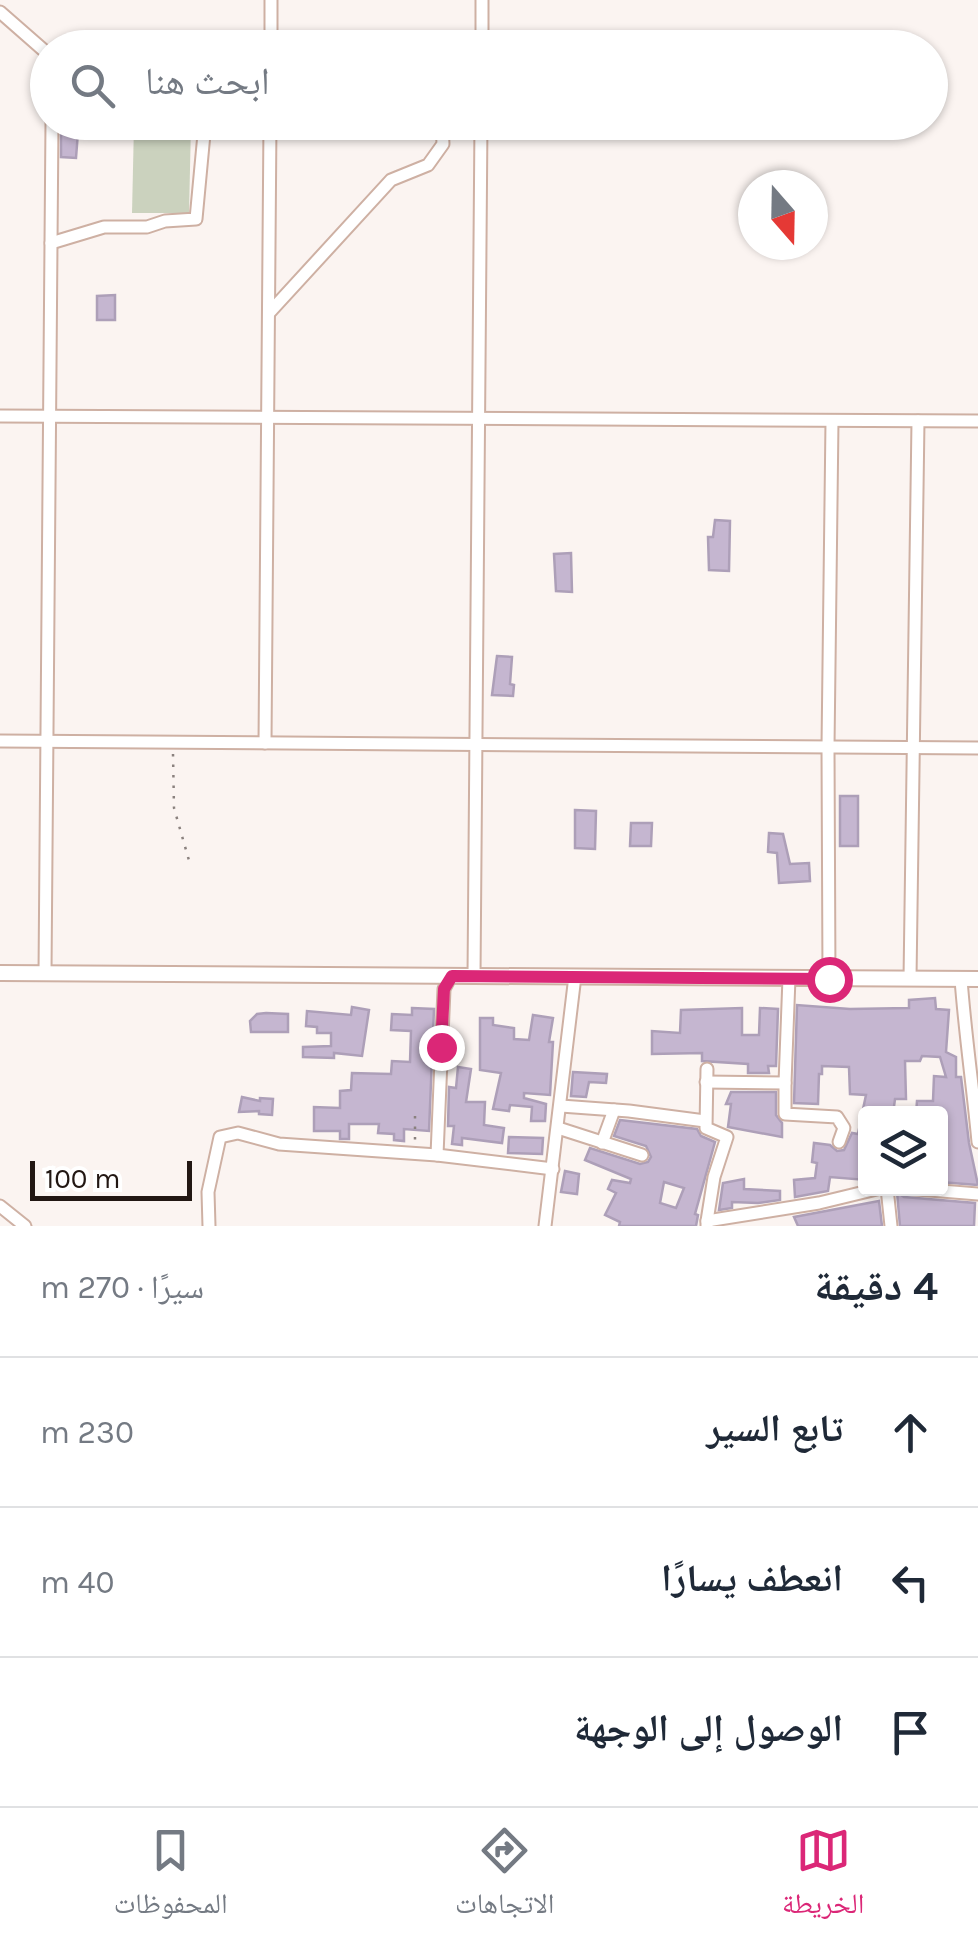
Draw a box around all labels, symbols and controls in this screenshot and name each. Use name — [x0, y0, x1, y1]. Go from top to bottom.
search box — [30, 30, 948, 140]
icon: search — [65, 58, 120, 113]
text: ابحث هنا — [145, 59, 270, 104]
north arrow — [738, 170, 828, 260]
route start — [807, 957, 853, 1003]
route end — [419, 1025, 465, 1071]
map controls — [858, 1106, 948, 1196]
button: layers — [858, 1106, 948, 1196]
scale bar — [30, 1156, 192, 1200]
text: 100 m — [45, 1162, 120, 1195]
text: 4 دقيقة — [814, 1261, 938, 1311]
text: سيرًا · 270 m — [40, 1269, 204, 1306]
icon: ahead — [883, 1405, 938, 1460]
text: تابع السير — [707, 1406, 843, 1451]
text: 230 m — [40, 1414, 134, 1451]
icon: left — [883, 1555, 938, 1610]
text: انعطف يسارًا — [661, 1556, 843, 1601]
text: 40 m — [40, 1564, 114, 1601]
icon: arrive — [883, 1705, 938, 1760]
text: الوصول إلى الوجهة — [574, 1706, 843, 1751]
tab: المحفوظات — [114, 1823, 228, 1931]
tab: الاتجاهات — [455, 1823, 554, 1931]
tab: الخريطة — [782, 1823, 864, 1931]

